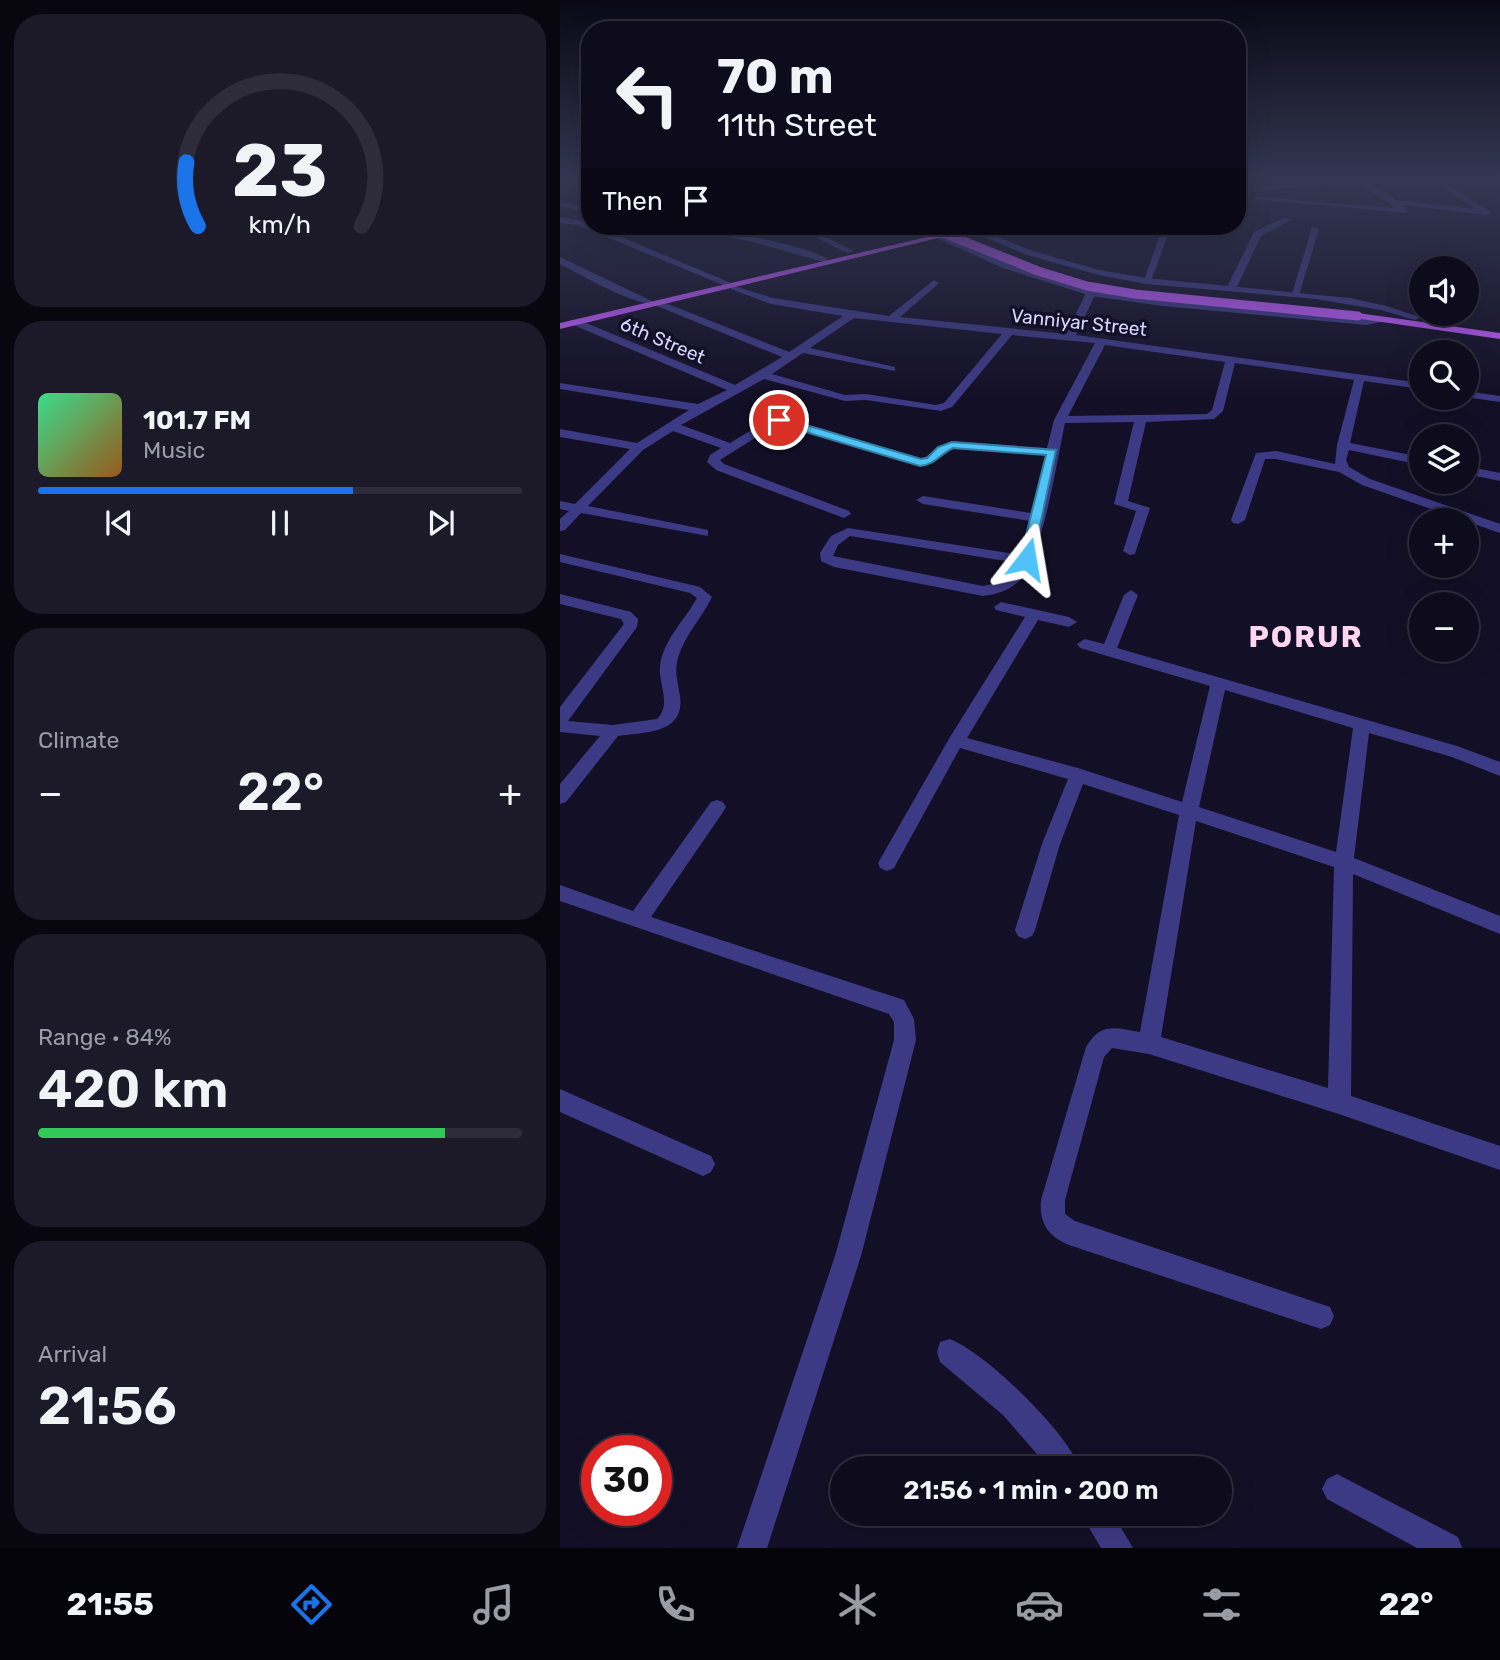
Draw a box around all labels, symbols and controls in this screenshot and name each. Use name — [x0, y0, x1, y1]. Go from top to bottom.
text: 70 m — [717, 47, 834, 105]
icon: left — [602, 49, 693, 140]
text: 11th Street — [717, 106, 877, 144]
text: 23 — [232, 129, 328, 215]
icon: arrive — [677, 182, 715, 220]
text: Then — [602, 186, 663, 217]
text: km/h — [249, 210, 311, 239]
map controls — [1409, 256, 1479, 662]
button: sound — [1409, 256, 1479, 326]
street label: Vanniyar Street — [1010, 304, 1149, 341]
street label: 6th Street — [617, 312, 709, 369]
button: search — [1409, 340, 1479, 410]
pin — [749, 390, 809, 450]
icon: arrive — [760, 401, 798, 439]
text: 101.7 FM — [143, 405, 251, 436]
button: layers — [1409, 424, 1479, 494]
text: Music — [143, 436, 205, 464]
icon: previous — [100, 504, 138, 542]
icon: pause — [261, 504, 299, 542]
icon: next — [422, 504, 460, 542]
button: + — [1409, 508, 1479, 578]
position arrow — [990, 522, 1064, 596]
button: − — [1409, 592, 1479, 662]
district label: PORUR — [1249, 619, 1363, 655]
text: Climate — [38, 726, 119, 754]
text: 22° — [237, 761, 324, 823]
text: − — [38, 770, 63, 816]
text: + — [498, 770, 522, 816]
text: Range · 84% — [38, 1023, 172, 1051]
text: 420 km — [38, 1058, 229, 1120]
text: Arrival — [38, 1340, 107, 1368]
text: 21:56 — [38, 1375, 177, 1437]
speed limit sign: 30 — [581, 1435, 672, 1526]
text: 21:56 · 1 min · 200 m — [903, 1475, 1159, 1506]
icon: directions — [287, 1580, 336, 1629]
icon: music — [469, 1580, 518, 1629]
icon: phone — [651, 1580, 700, 1629]
icon: climate — [833, 1580, 882, 1629]
icon: car — [1015, 1580, 1064, 1629]
icon: filters — [1197, 1580, 1246, 1629]
text: 21:55 — [66, 1585, 154, 1623]
text: 22° — [1379, 1585, 1433, 1623]

